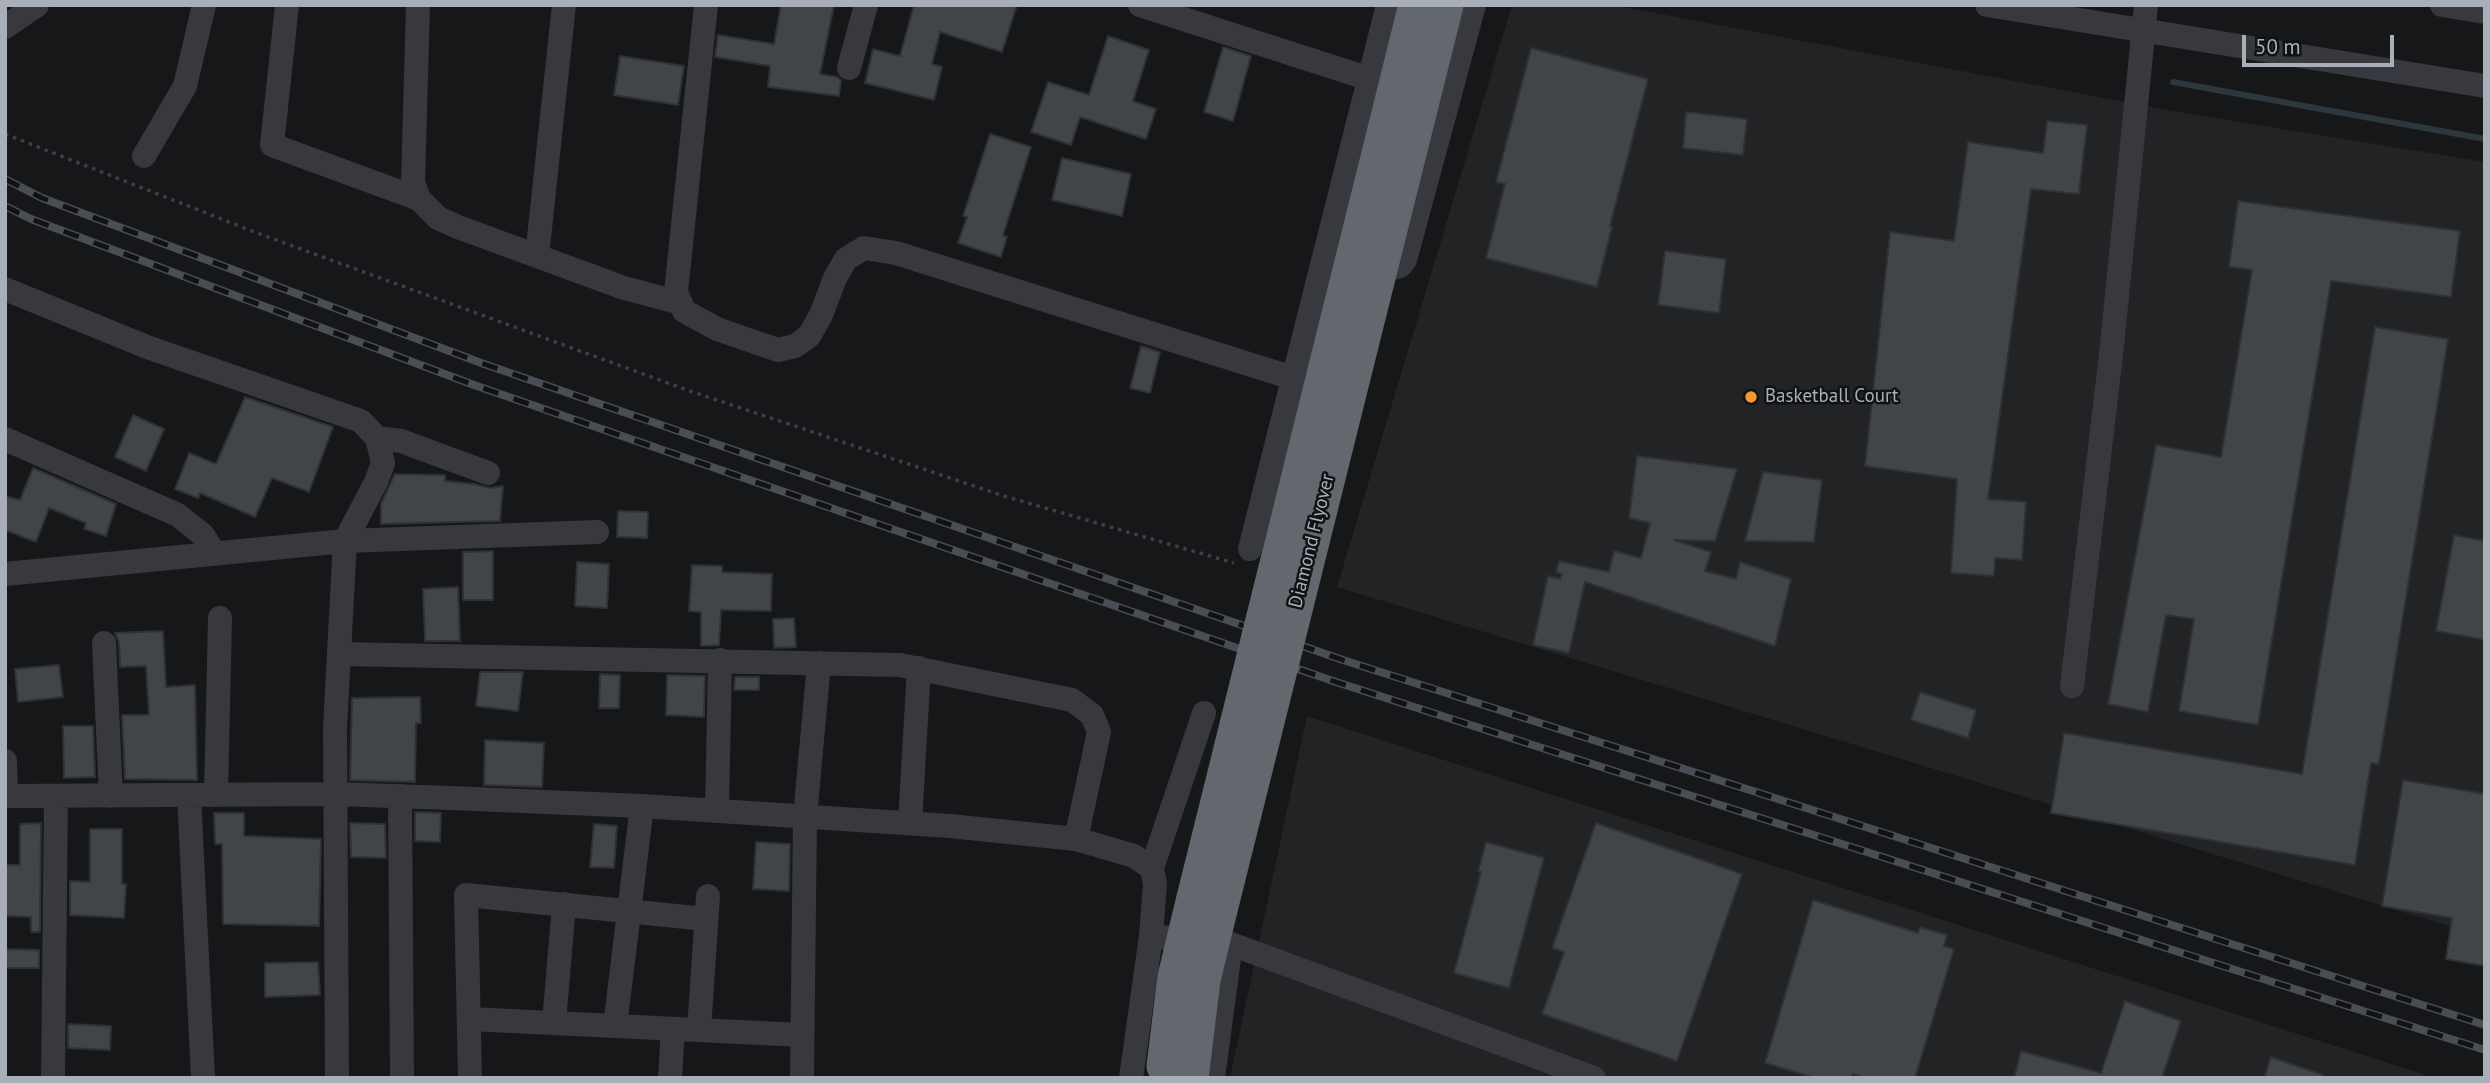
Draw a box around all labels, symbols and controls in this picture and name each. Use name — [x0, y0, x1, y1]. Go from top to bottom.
scale bar — [2245, 21, 2397, 65]
text: 50 m — [2255, 33, 2301, 60]
place label: Basketball Court — [1765, 386, 1898, 408]
marker: Basketball Court — [1743, 389, 1759, 405]
street label: Diamond Flyover — [1284, 472, 1340, 610]

